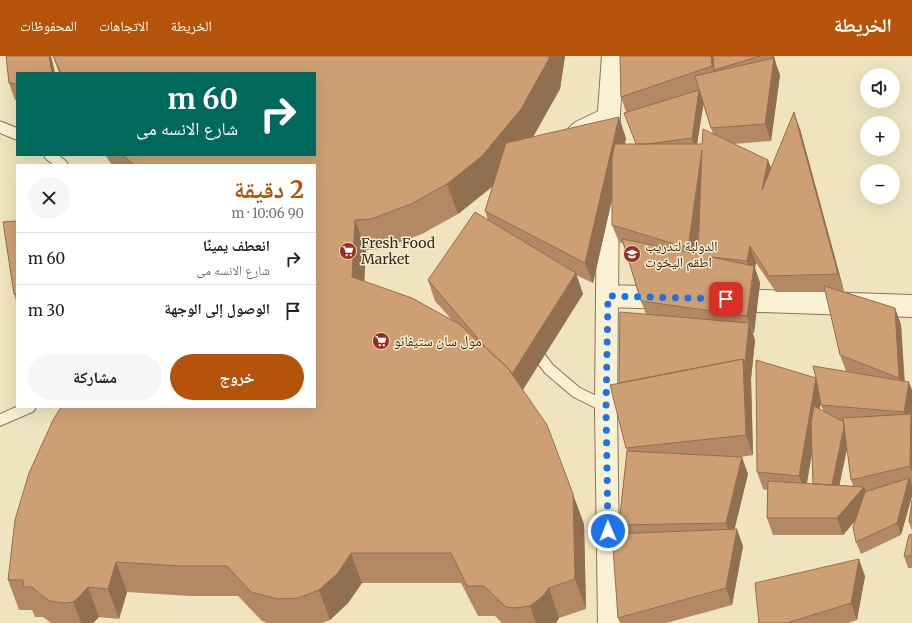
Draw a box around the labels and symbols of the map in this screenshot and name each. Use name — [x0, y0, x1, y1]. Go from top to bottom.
place label: Fresh Food Market — [361, 234, 436, 268]
place label: الدولبة لتدريب اطقم اليخوت — [645, 237, 717, 272]
supermarket icon: Fresh Food Market — [338, 241, 358, 261]
school or university icon: الدولبة لتدريب اطقم اليخوت — [622, 244, 642, 264]
pin — [709, 282, 743, 316]
supermarket icon: مول سان ستيفانو — [371, 331, 391, 351]
place label: مول سان ستيفانو — [394, 332, 482, 350]
position arrow — [587, 510, 629, 552]

